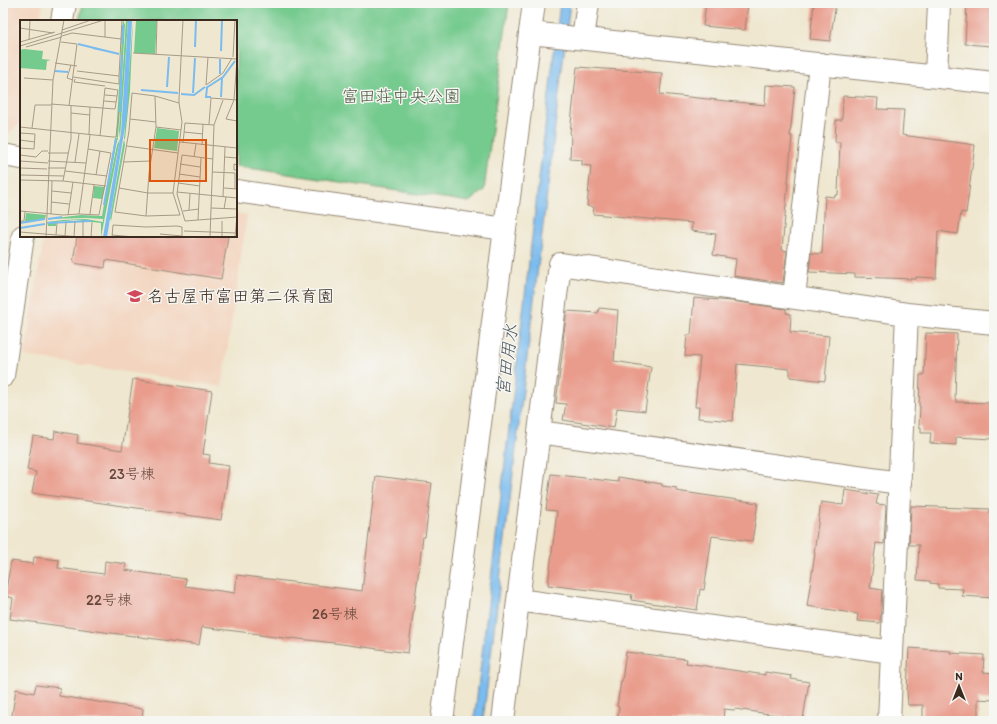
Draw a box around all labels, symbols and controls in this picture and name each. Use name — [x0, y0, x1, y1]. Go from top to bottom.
inset map — [20, 20, 237, 237]
park label: 富田荘中央公園 — [342, 86, 461, 106]
place label: 名古屋市富田第二保育園 — [147, 286, 334, 306]
school or university icon: 名古屋市富田第二保育園 — [126, 287, 144, 305]
water label: 宮田用水 — [492, 323, 522, 397]
house number: 23号棟 — [109, 465, 155, 483]
house number: 22号棟 — [86, 591, 132, 609]
house number: 26号棟 — [312, 605, 358, 623]
north arrow — [939, 666, 979, 706]
text: N — [955, 670, 963, 683]

